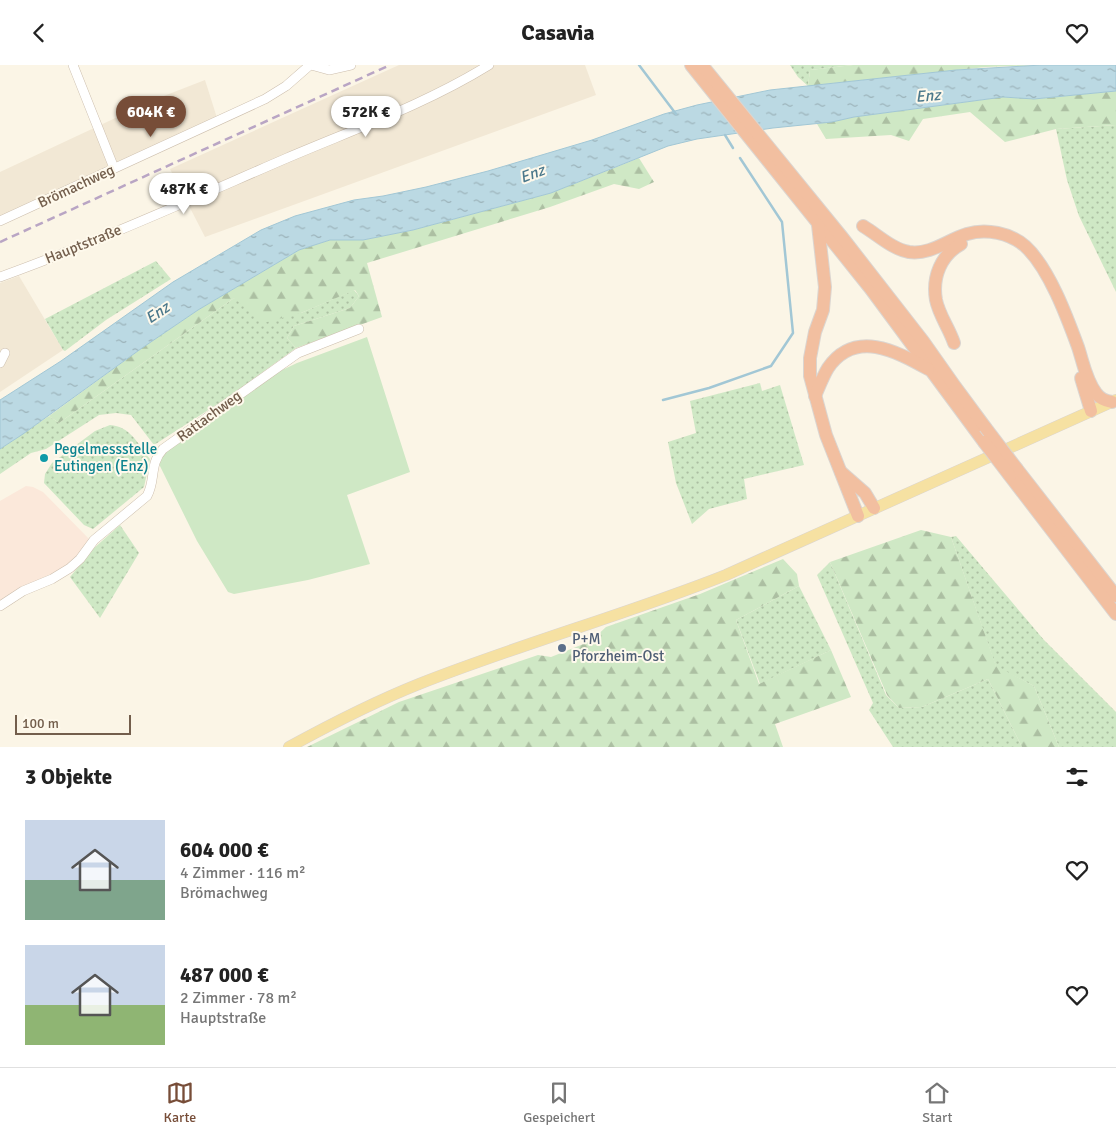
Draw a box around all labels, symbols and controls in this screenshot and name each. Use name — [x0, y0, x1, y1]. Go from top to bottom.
icon: back — [25, 19, 53, 47]
text: Casavia — [521, 19, 595, 46]
icon: heart — [1063, 19, 1091, 47]
water label: Enz — [915, 85, 943, 107]
pin: 604K € — [110, 95, 192, 138]
pin: 572K € — [325, 95, 407, 138]
text: 604K € — [127, 102, 175, 122]
text: 572K € — [342, 102, 390, 122]
street label: Brömachweg — [35, 160, 117, 212]
water label: Enz — [517, 160, 549, 188]
pin: 487K € — [143, 173, 225, 215]
text: 487K € — [160, 179, 208, 199]
street label: Hauptstraße — [42, 221, 124, 267]
water label: Enz — [142, 297, 175, 328]
street label: Rattachweg — [173, 386, 245, 445]
place label: Pegelmessstelle Eutingen (Enz) — [54, 440, 157, 475]
marker: Pegelmessstelle Eutingen (Enz) — [38, 452, 50, 464]
place label: P+M Pforzheim-Ost — [572, 630, 664, 665]
marker: P+M Pforzheim-Ost — [556, 642, 568, 654]
scale bar — [15, 712, 131, 735]
text: 100 m — [22, 715, 59, 732]
icon: filters — [1063, 763, 1091, 791]
text: 3 Objekte — [25, 764, 112, 790]
text: 604 000 € — [180, 837, 269, 863]
icon: home — [65, 840, 125, 900]
icon: heart — [1063, 856, 1091, 884]
text: 4 Zimmer · 116 m² — [180, 863, 306, 883]
text: Brömachweg — [180, 883, 268, 903]
text: 487 000 € — [180, 962, 269, 988]
icon: home — [65, 965, 125, 1025]
icon: heart — [1063, 981, 1091, 1009]
text: 2 Zimmer · 78 m² — [180, 988, 297, 1008]
text: Hauptstraße — [180, 1008, 266, 1028]
tab: Karte — [164, 1079, 196, 1126]
tab: Gespeichert — [523, 1079, 595, 1126]
tab: Start — [922, 1079, 952, 1126]

